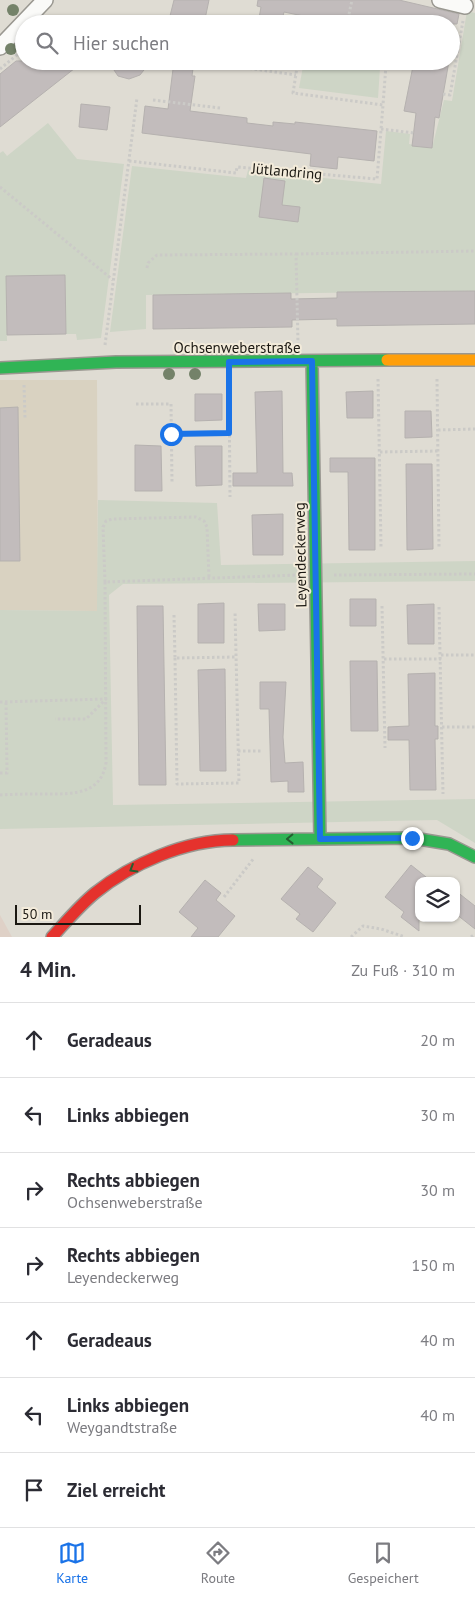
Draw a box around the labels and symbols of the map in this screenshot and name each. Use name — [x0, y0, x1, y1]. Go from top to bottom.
street label: Jütlandring — [250, 158, 323, 184]
street label: Ochsenweberstraße — [173, 338, 301, 357]
route start — [160, 423, 183, 446]
street label: Leyendeckerweg — [290, 502, 310, 608]
route end — [401, 827, 424, 850]
one-way arrow — [286, 834, 294, 844]
one-way arrow — [129, 863, 138, 873]
scale bar — [15, 902, 141, 925]

